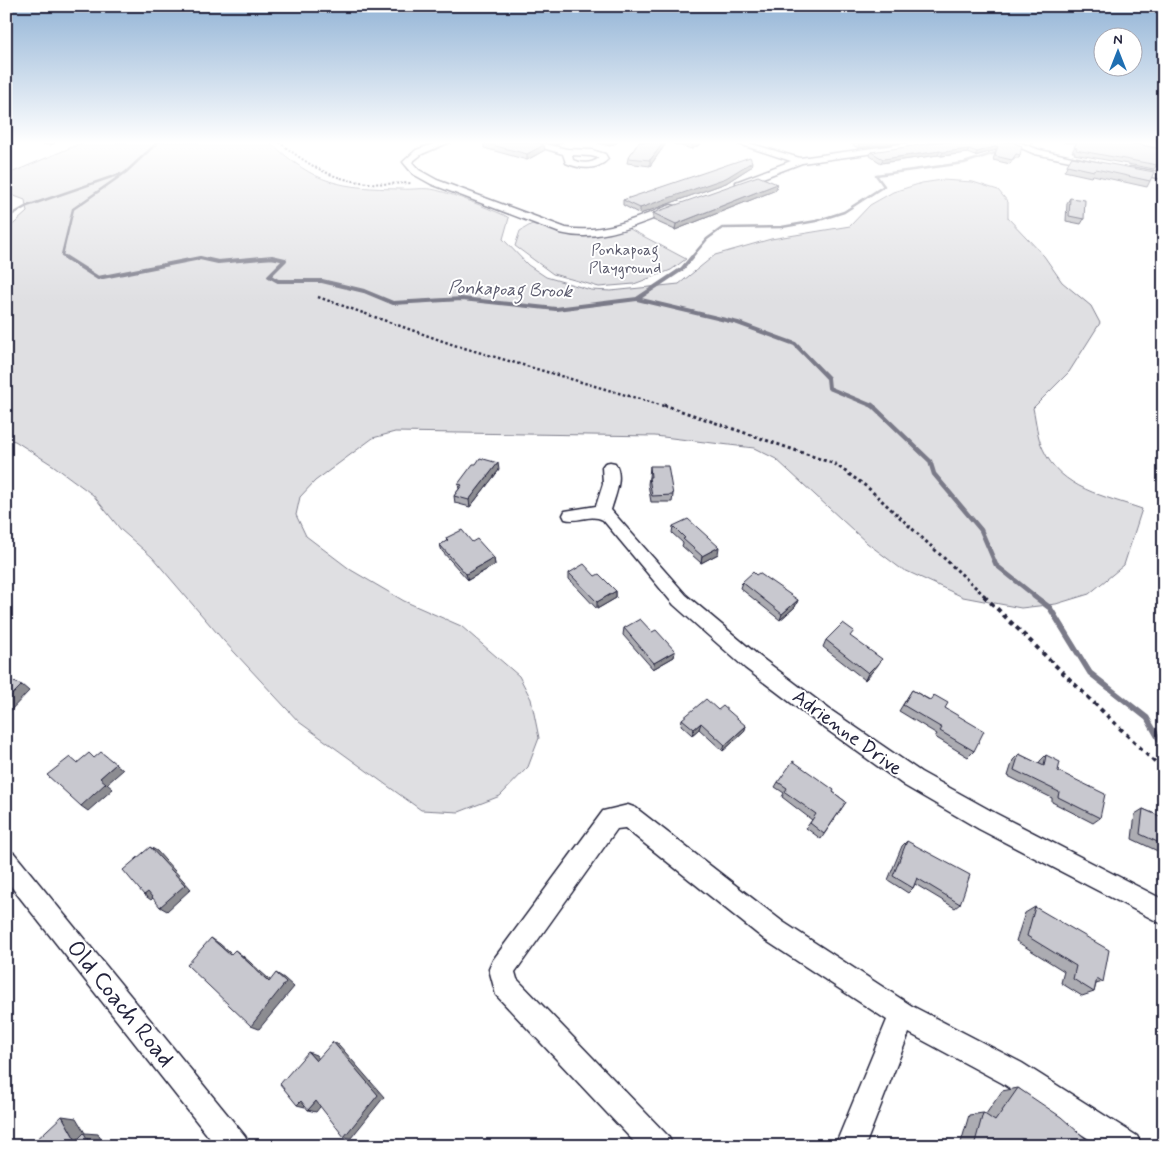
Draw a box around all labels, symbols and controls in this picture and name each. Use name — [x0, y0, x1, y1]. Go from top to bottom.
north arrow — [1092, 28, 1142, 78]
text: N — [1113, 31, 1123, 49]
park label: Ponkapoag Playground — [589, 240, 661, 279]
water label: Ponkapoag Brook — [448, 276, 573, 306]
street label: Adrienne Drive — [786, 684, 908, 782]
street label: Old Coach Road — [59, 934, 181, 1074]

